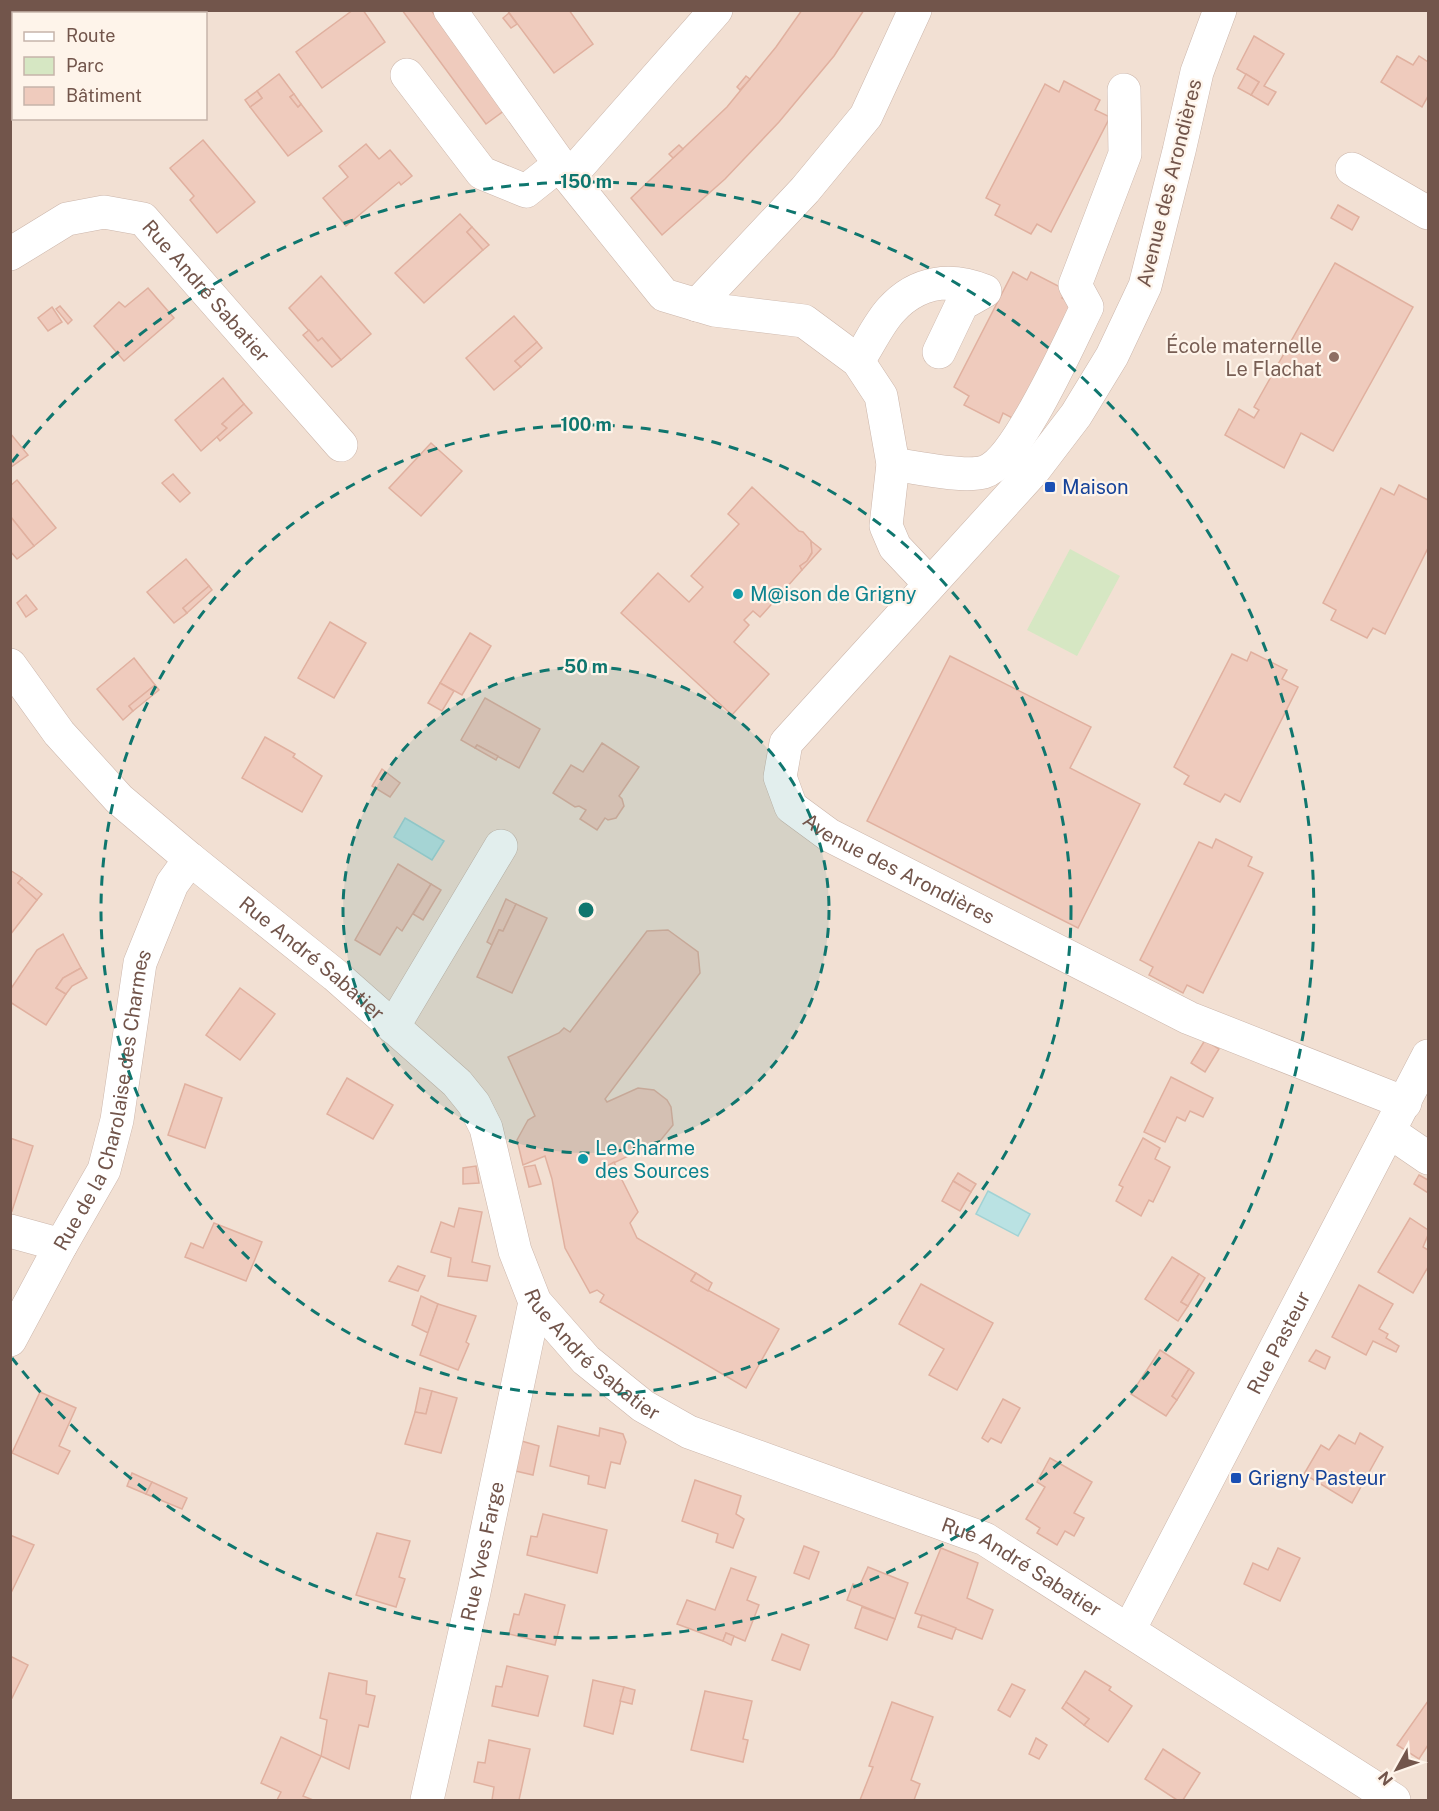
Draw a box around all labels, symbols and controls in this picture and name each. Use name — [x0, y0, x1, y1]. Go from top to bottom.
legend — [12, 12, 207, 120]
text: Route — [66, 25, 115, 46]
text: Parc — [66, 55, 104, 76]
street label: Avenue des Arondières — [1132, 77, 1206, 289]
text: Bâtiment — [66, 85, 142, 106]
text: 150 m — [560, 171, 612, 192]
street label: Rue André Sabatier — [137, 215, 275, 367]
place label: École maternelle Le Flachat — [1166, 333, 1322, 381]
marker: École maternelle Le Flachat — [1327, 350, 1341, 364]
text: 100 m — [560, 414, 612, 435]
place label: Maison — [1062, 475, 1129, 499]
marker: Maison — [1043, 480, 1057, 494]
place label: M@ison de Grigny — [750, 582, 917, 606]
marker: M@ison de Grigny — [731, 587, 745, 601]
text: 50 m — [564, 656, 608, 677]
street label: Avenue des Arondières — [798, 808, 999, 929]
street label: Rue André Sabatier — [234, 891, 390, 1025]
centre of rings — [576, 900, 596, 920]
street label: Rue de la Charolaise des Charmes — [48, 946, 156, 1255]
place label: Le Charme des Sources — [595, 1136, 709, 1183]
marker: Le Charme des Sources — [576, 1152, 590, 1166]
street label: Rue André Sabatier — [519, 1285, 664, 1425]
street label: Rue Pasteur — [1242, 1287, 1315, 1398]
place label: Grigny Pasteur — [1248, 1466, 1386, 1490]
marker: Grigny Pasteur — [1229, 1471, 1243, 1485]
street label: Rue Yves Farge — [456, 1479, 509, 1623]
street label: Rue André Sabatier — [938, 1512, 1106, 1622]
north arrow — [1367, 1739, 1427, 1799]
text: N — [1375, 1767, 1397, 1789]

